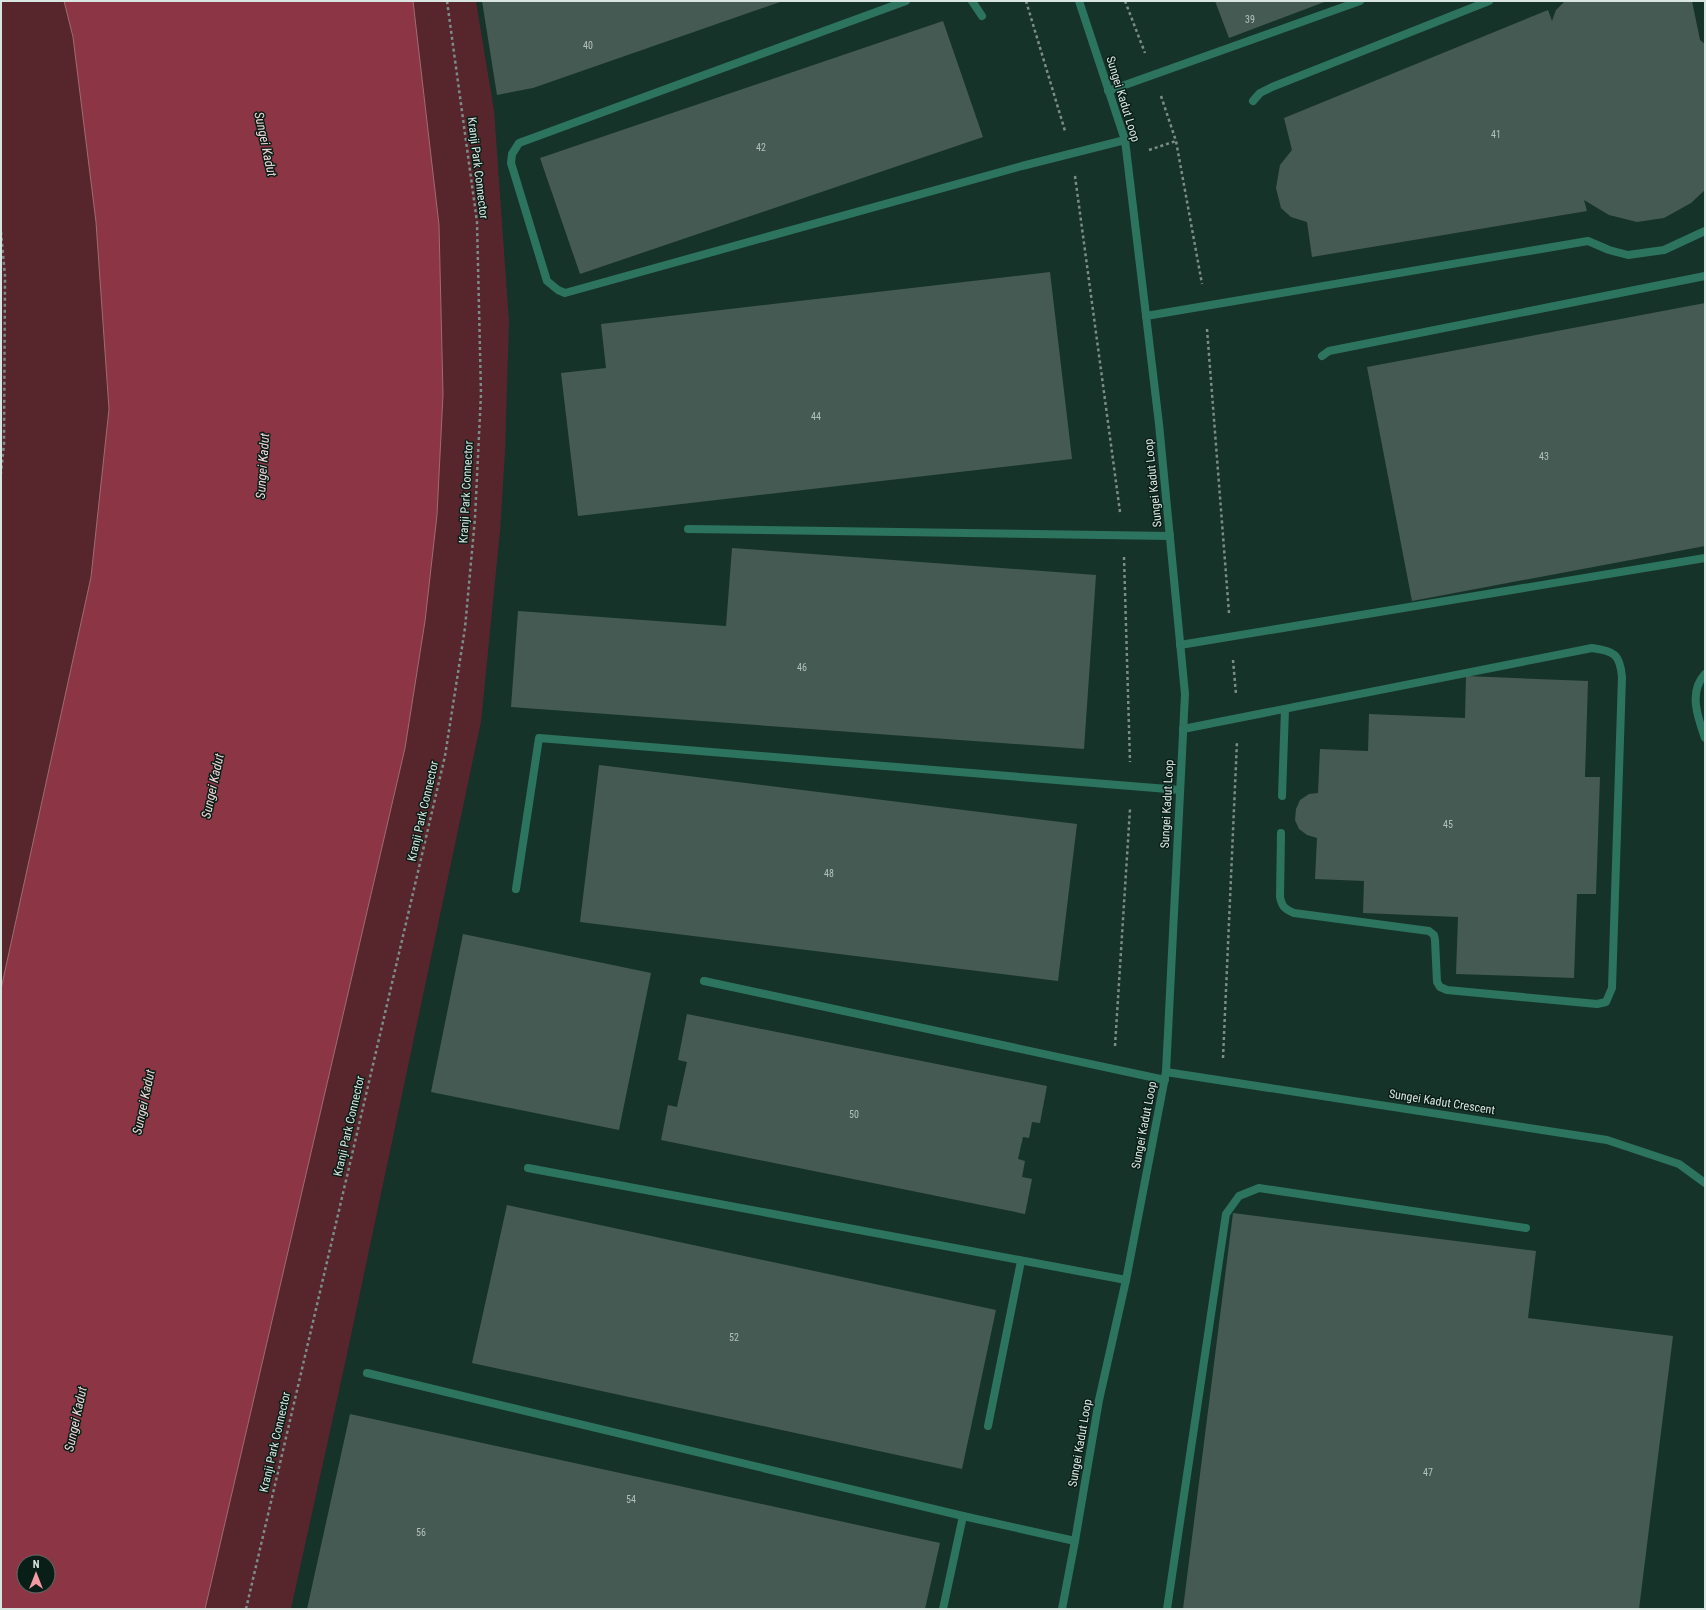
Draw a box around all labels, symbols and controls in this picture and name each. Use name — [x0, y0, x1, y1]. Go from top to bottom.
house number: 39 — [1245, 14, 1255, 25]
house number: 40 — [583, 40, 593, 51]
street label: Sungei Kadut Loop — [1103, 54, 1143, 144]
water label: Sungei Kadut — [251, 110, 280, 178]
street label: Kranji Park Connector — [465, 116, 491, 220]
house number: 41 — [1491, 129, 1501, 140]
house number: 42 — [756, 142, 766, 153]
house number: 44 — [811, 411, 821, 422]
water label: Sungei Kadut — [253, 432, 272, 499]
street label: Sungei Kadut Loop — [1141, 438, 1165, 528]
street label: Kranji Park Connector — [456, 440, 476, 544]
house number: 43 — [1539, 451, 1549, 462]
house number: 46 — [797, 662, 807, 673]
water label: Sungei Kadut — [198, 752, 227, 820]
street label: Kranji Park Connector — [405, 759, 441, 863]
street label: Sungei Kadut Loop — [1158, 759, 1176, 849]
house number: 45 — [1443, 819, 1453, 830]
house number: 48 — [824, 868, 834, 879]
water label: Sungei Kadut — [129, 1068, 158, 1136]
street label: Kranji Park Connector — [331, 1074, 367, 1178]
street label: Sungei Kadut Loop — [1129, 1080, 1159, 1170]
street label: Sungei Kadut Crescent — [1388, 1087, 1496, 1117]
house number: 50 — [849, 1109, 859, 1120]
house number: 52 — [729, 1332, 739, 1343]
water label: Sungei Kadut — [61, 1385, 90, 1453]
street label: Kranji Park Connector — [257, 1390, 293, 1494]
street label: Sungei Kadut Loop — [1065, 1398, 1095, 1488]
house number: 47 — [1423, 1467, 1433, 1478]
house number: 54 — [626, 1494, 636, 1505]
house number: 56 — [416, 1527, 426, 1538]
north arrow — [16, 1554, 56, 1594]
text: N — [33, 1558, 40, 1571]

